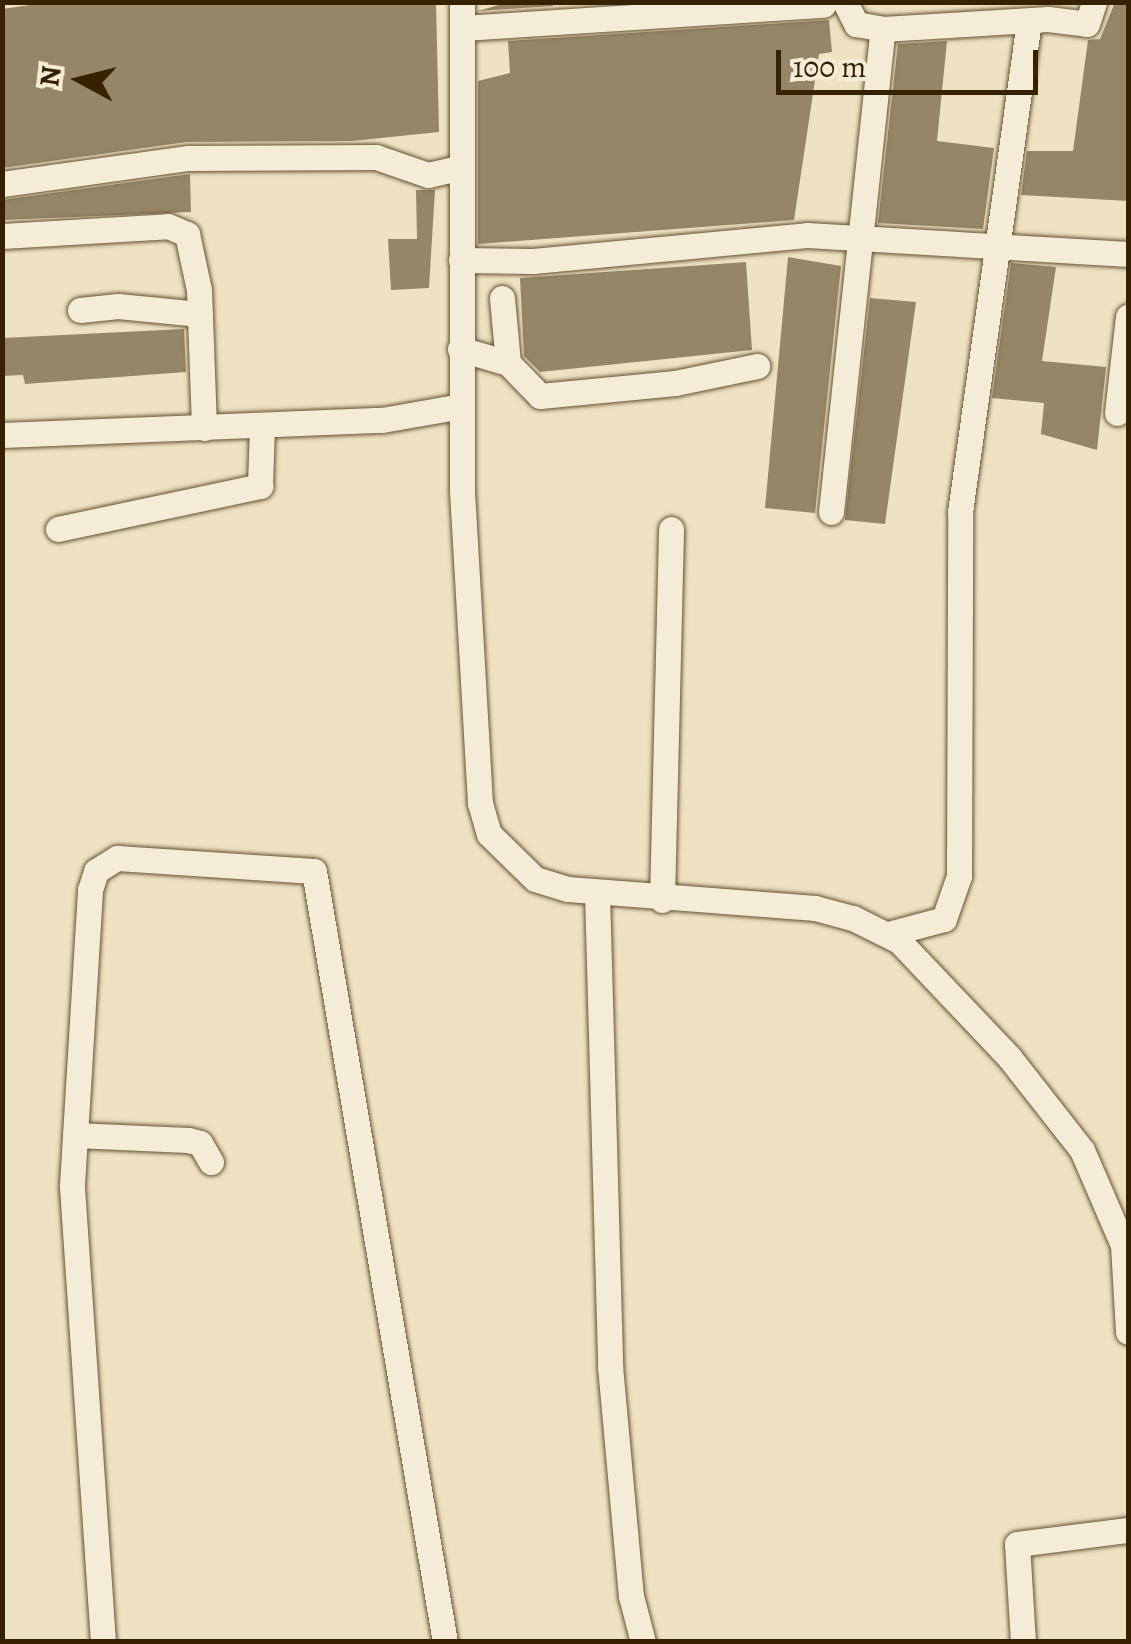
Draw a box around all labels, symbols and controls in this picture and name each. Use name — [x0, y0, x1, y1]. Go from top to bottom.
north arrow — [30, 30, 130, 130]
scale bar — [781, 30, 1044, 92]
text: 100 m — [793, 47, 866, 87]
text: N — [30, 64, 70, 89]

